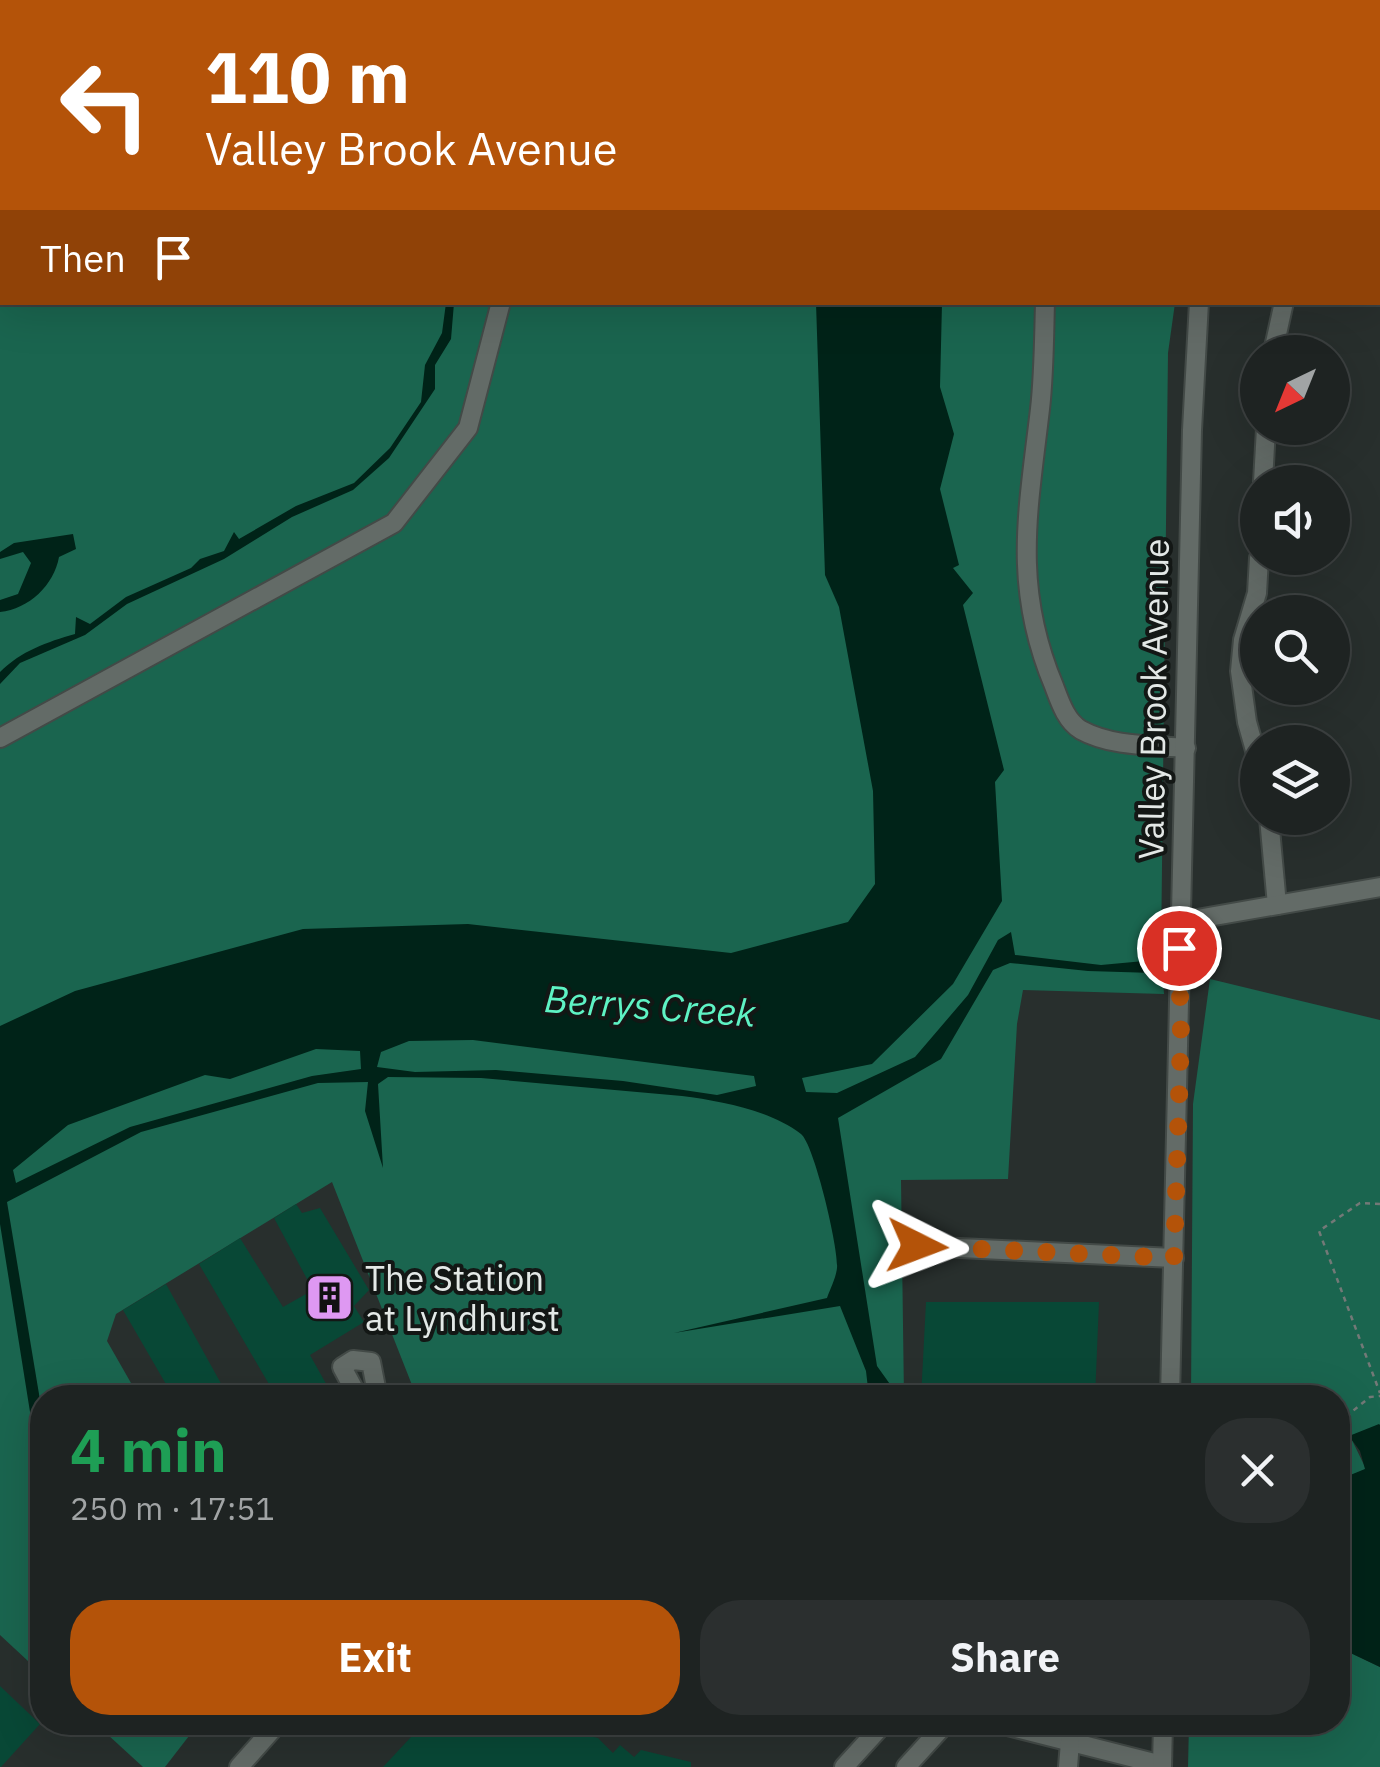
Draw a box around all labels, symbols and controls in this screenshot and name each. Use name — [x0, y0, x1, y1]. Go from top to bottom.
text: 110 m — [205, 31, 410, 122]
icon: left — [40, 40, 170, 170]
text: Valley Brook Avenue — [205, 119, 618, 177]
icon: arrive — [146, 230, 201, 285]
text: Then — [40, 233, 126, 282]
north arrow — [1240, 335, 1350, 445]
map controls — [1240, 335, 1350, 835]
button: sound — [1240, 465, 1350, 575]
street label: Valley Brook Avenue — [1127, 538, 1179, 860]
button: search — [1240, 595, 1350, 705]
button: layers — [1240, 725, 1350, 835]
pin — [1137, 906, 1222, 991]
icon: arrive — [1152, 921, 1207, 976]
water label: Berrys Creek — [543, 973, 758, 1037]
position arrow — [865, 1194, 969, 1298]
place label: The Station at Lyndhurst — [365, 1255, 560, 1341]
building icon: The Station at Lyndhurst — [304, 1272, 356, 1324]
text: 4 min — [70, 1410, 227, 1489]
button: close — [1205, 1418, 1310, 1523]
text: 250 m · 17:51 — [70, 1487, 275, 1529]
button: Exit — [70, 1600, 680, 1715]
button: Share — [700, 1600, 1310, 1715]

